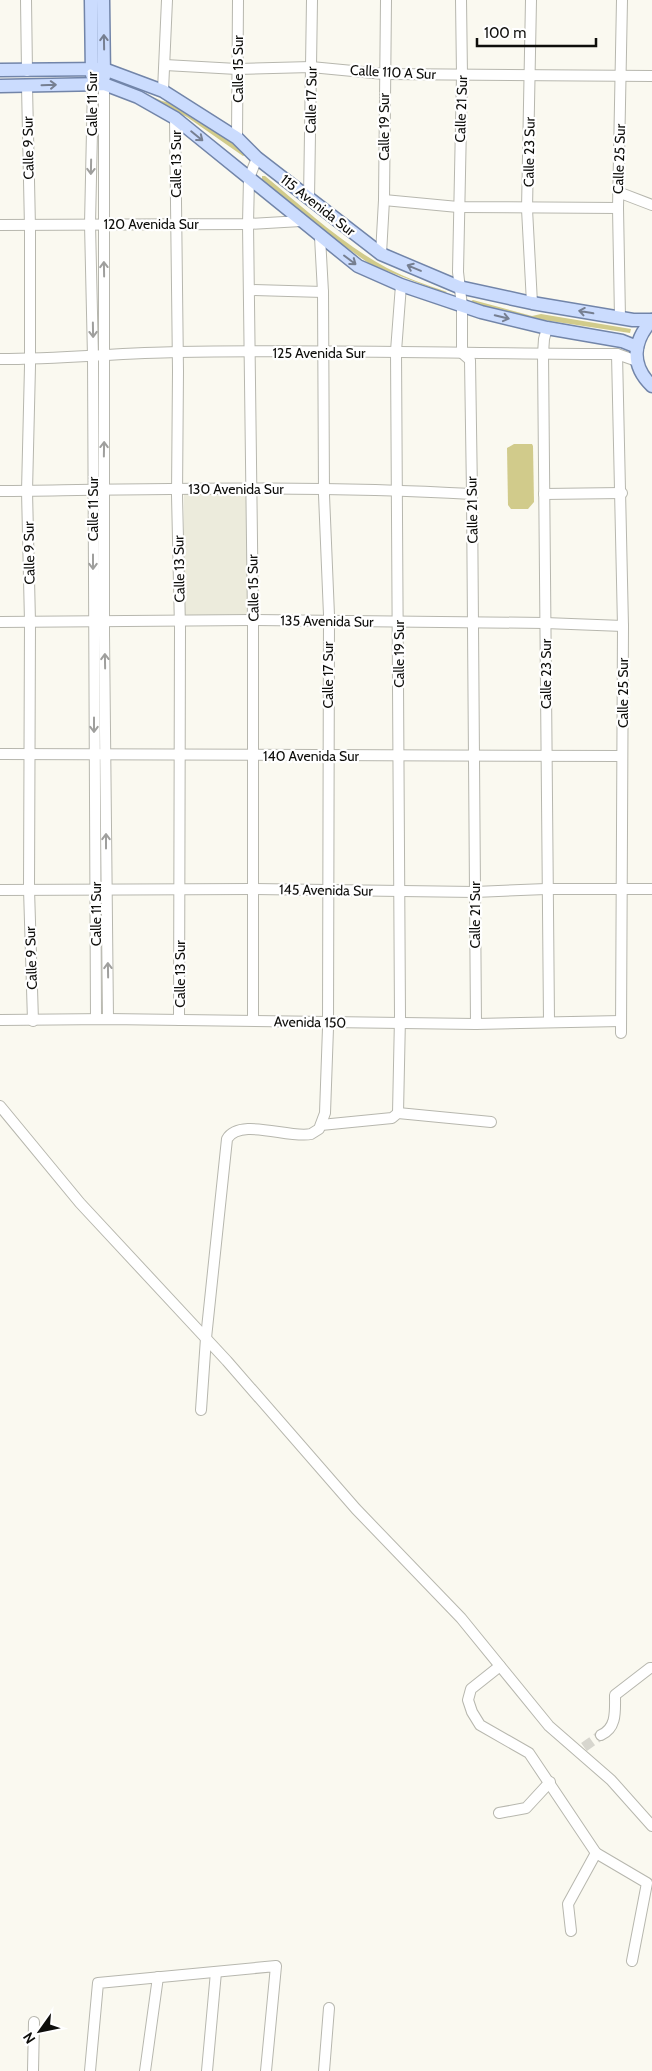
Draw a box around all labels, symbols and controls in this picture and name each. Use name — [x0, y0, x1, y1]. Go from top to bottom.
scale bar — [477, 15, 596, 47]
text: 100 m — [484, 24, 526, 42]
one-way arrow — [99, 34, 109, 50]
street label: Calle 15 Sur — [229, 35, 247, 103]
street label: Calle 110 A Sur — [350, 61, 437, 83]
street label: Calle 17 Sur — [301, 66, 321, 134]
street label: Calle 11 Sur — [83, 71, 101, 136]
street label: Calle 21 Sur — [451, 75, 471, 143]
one-way arrow — [40, 80, 56, 90]
street label: Calle 19 Sur — [375, 93, 393, 161]
street label: Calle 9 Sur — [18, 116, 38, 180]
street label: Calle 23 Sur — [519, 116, 539, 187]
street label: Calle 25 Sur — [609, 123, 629, 194]
street label: Calle 13 Sur — [167, 130, 185, 198]
one-way arrow — [190, 130, 203, 141]
one-way arrow — [86, 159, 96, 175]
street label: 115 Avenida Sur — [277, 170, 360, 240]
street label: 120 Avenida Sur — [103, 215, 199, 233]
one-way arrow — [344, 254, 357, 265]
one-way arrow — [99, 261, 108, 277]
one-way arrow — [406, 262, 421, 271]
one-way arrow — [579, 307, 595, 317]
one-way arrow — [493, 313, 509, 322]
one-way arrow — [88, 322, 98, 338]
street label: 125 Avenida Sur — [273, 344, 366, 362]
one-way arrow — [99, 441, 109, 458]
street label: Calle 11 Sur — [84, 476, 102, 541]
street label: Calle 21 Sur — [462, 476, 482, 544]
street label: 130 Avenida Sur — [188, 480, 284, 498]
street label: Calle 9 Sur — [19, 521, 39, 585]
street label: Calle 13 Sur — [169, 535, 189, 603]
one-way arrow — [88, 554, 98, 570]
street label: Calle 15 Sur — [243, 554, 263, 622]
street label: 135 Avenida Sur — [280, 611, 374, 631]
street label: Calle 19 Sur — [390, 620, 408, 688]
street label: Calle 23 Sur — [537, 638, 555, 709]
street label: Calle 17 Sur — [319, 641, 337, 708]
one-way arrow — [100, 653, 110, 669]
street label: Calle 25 Sur — [614, 657, 632, 728]
one-way arrow — [89, 716, 99, 732]
street label: 140 Avenida Sur — [263, 747, 360, 765]
one-way arrow — [101, 833, 111, 849]
street label: 145 Avenida Sur — [279, 880, 374, 900]
street label: Calle 11 Sur — [87, 881, 105, 946]
street label: Calle 21 Sur — [466, 881, 484, 949]
street label: Calle 9 Sur — [21, 926, 41, 990]
street label: Calle 13 Sur — [171, 940, 189, 1008]
one-way arrow — [103, 962, 112, 978]
street label: Avenida 150 — [274, 1012, 347, 1032]
north arrow — [15, 2006, 65, 2056]
text: N — [19, 2029, 39, 2047]

